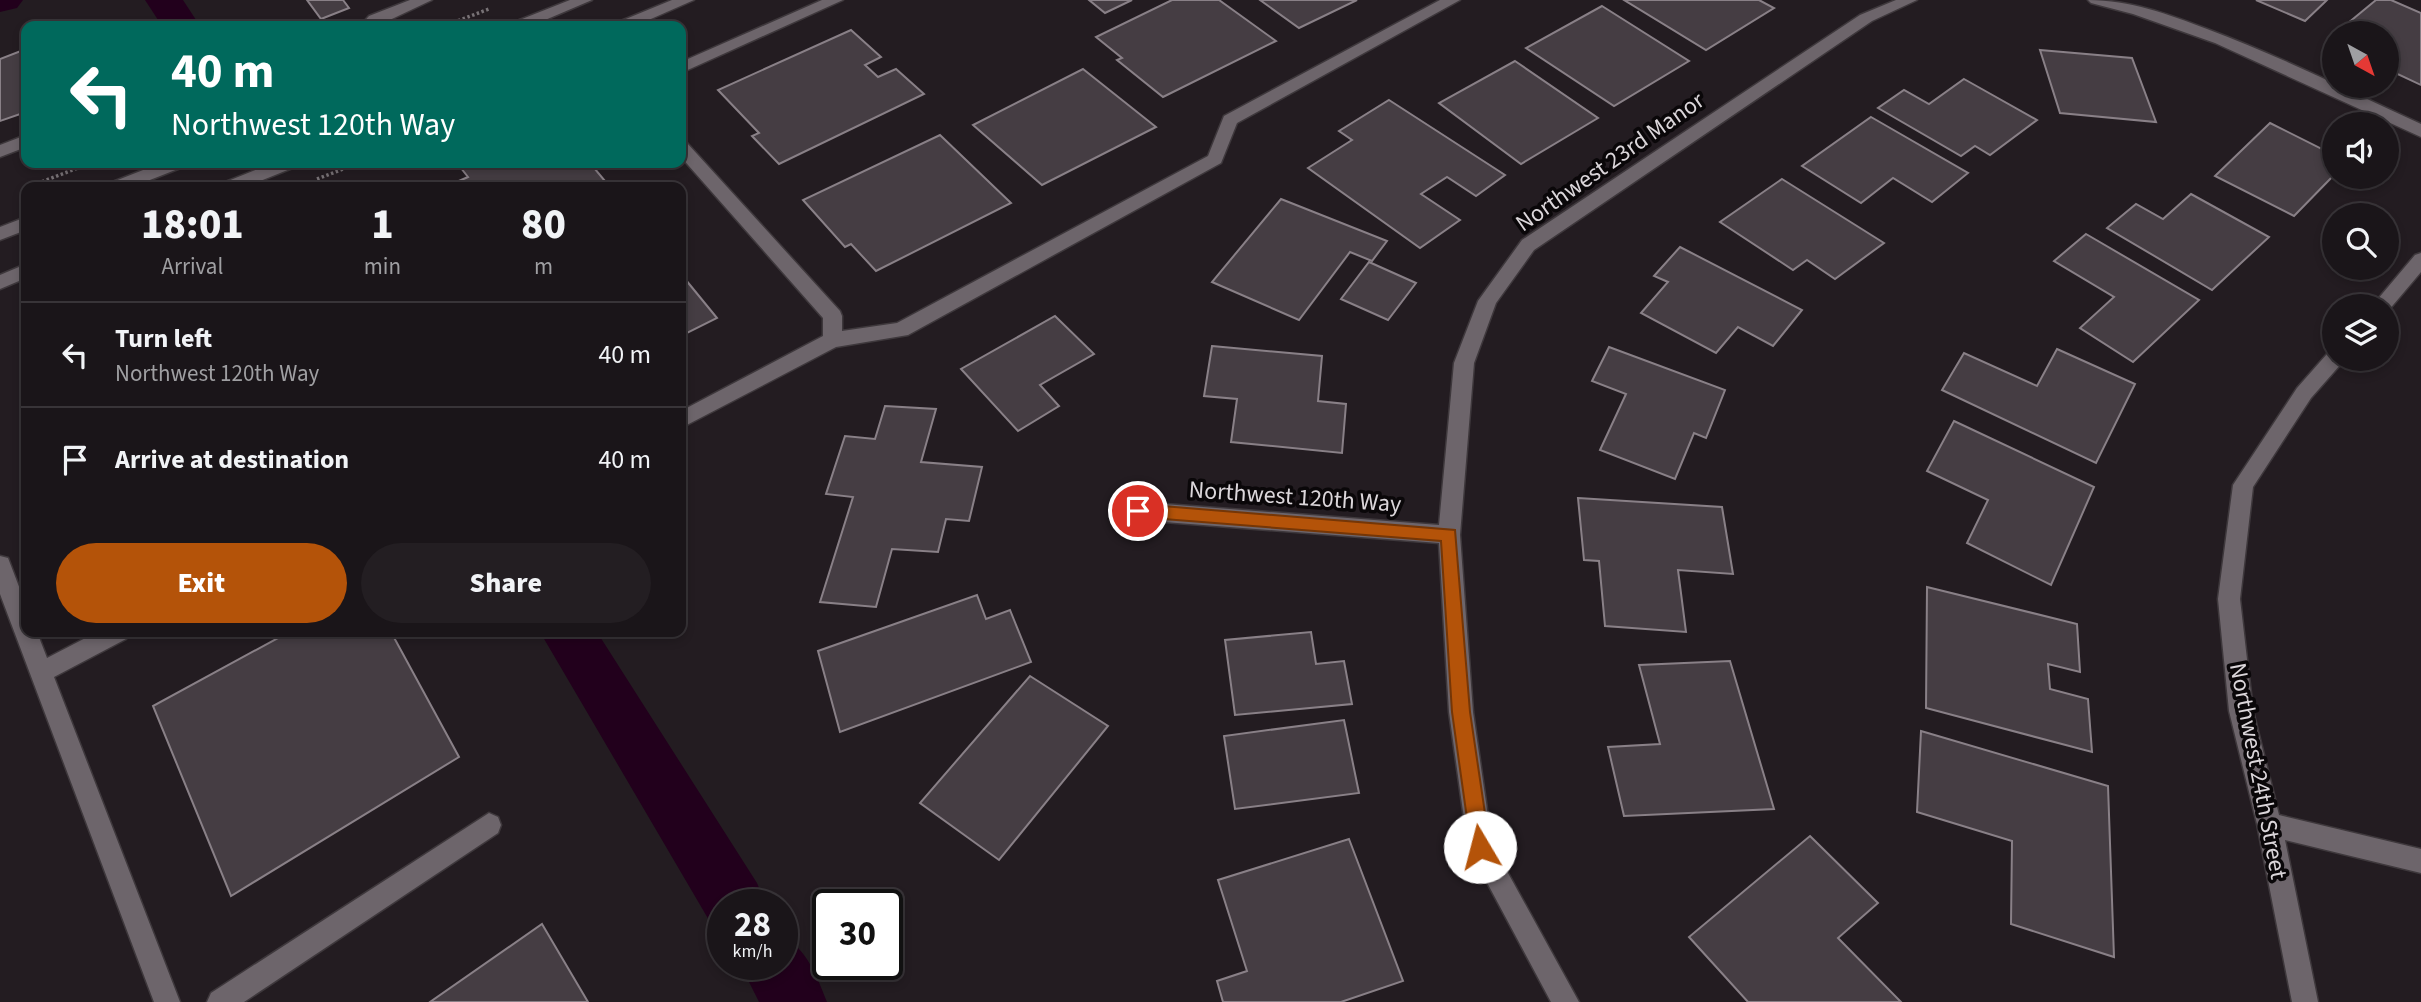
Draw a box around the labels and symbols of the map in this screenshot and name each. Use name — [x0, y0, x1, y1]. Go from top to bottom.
north arrow — [2322, 21, 2399, 98]
street label: Northwest 23rd Manor — [1508, 83, 1712, 240]
street label: Northwest 120th Way — [1187, 472, 1403, 522]
pin — [1108, 481, 1168, 541]
street label: Northwest 24th Street — [2220, 660, 2296, 882]
position arrow — [1443, 810, 1517, 884]
speed limit sign: 30 — [812, 889, 903, 980]

